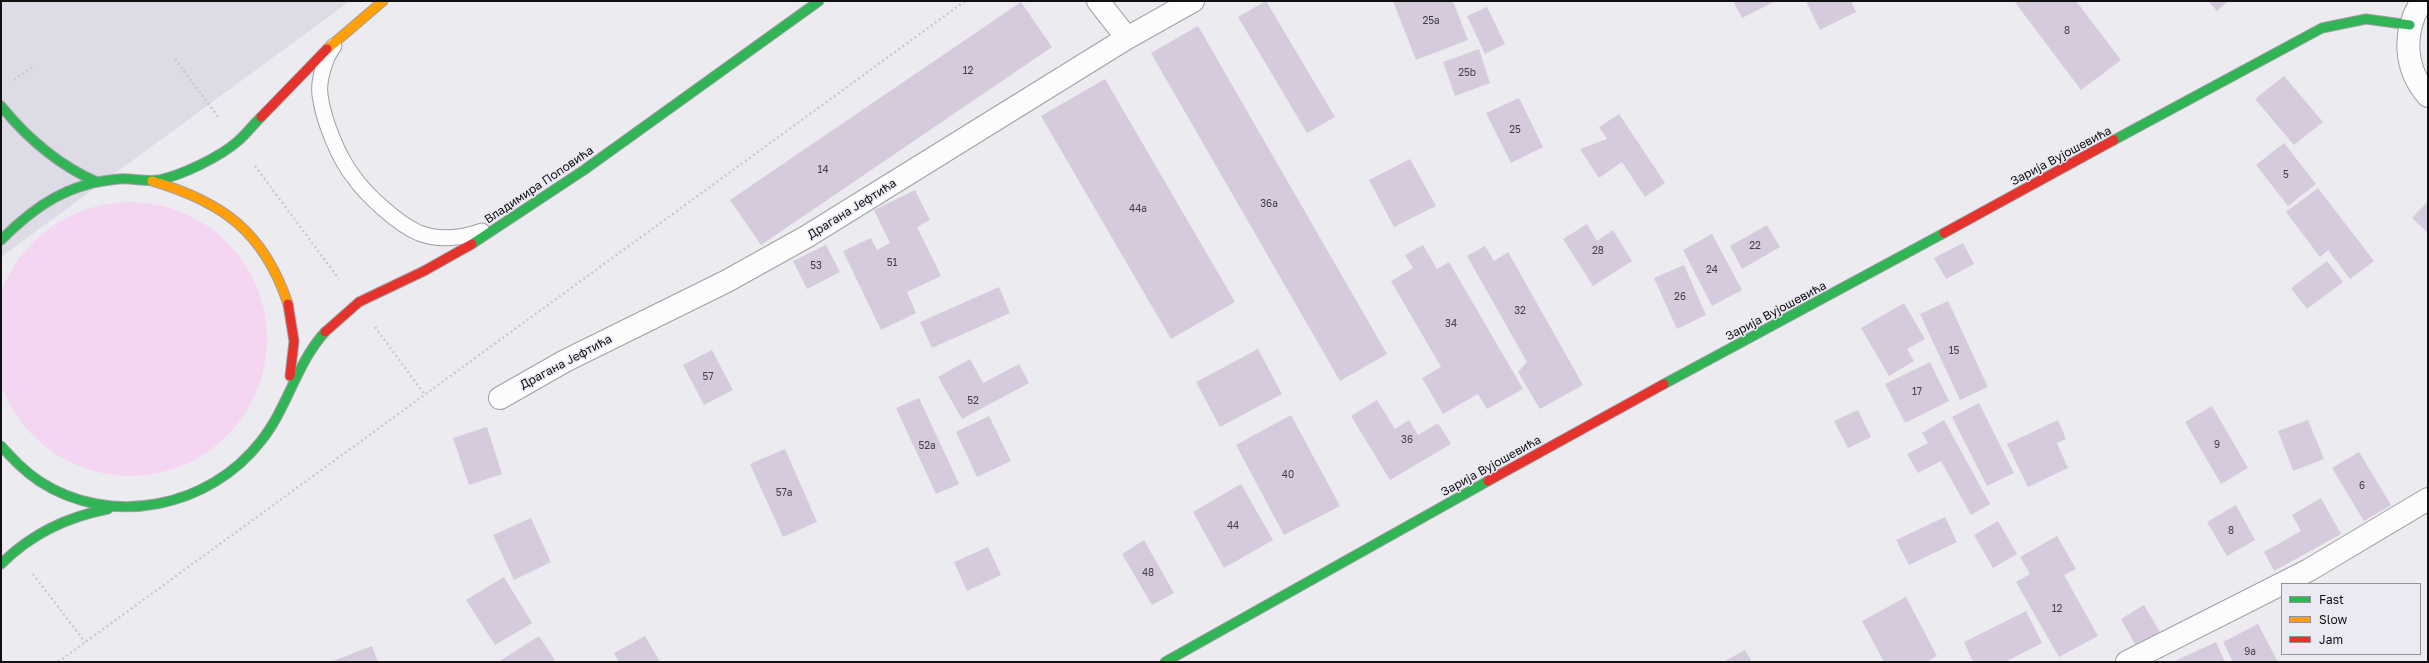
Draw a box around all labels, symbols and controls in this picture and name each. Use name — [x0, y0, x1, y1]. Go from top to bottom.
house number: 25a — [1422, 15, 1440, 27]
house number: 8 — [2064, 25, 2070, 37]
house number: 12 — [963, 65, 973, 77]
house number: 25b — [1458, 67, 1476, 79]
street label: Зарија Вујошевића — [2008, 123, 2114, 189]
house number: 25 — [1509, 124, 1521, 136]
street label: Владимира Поповића — [482, 143, 596, 227]
house number: 14 — [818, 164, 828, 176]
house number: 5 — [2283, 169, 2289, 181]
street label: Драгана Јефтића — [805, 176, 899, 242]
house number: 36a — [1260, 198, 1278, 210]
house number: 44a — [1129, 203, 1147, 215]
house number: 22 — [1749, 240, 1761, 252]
house number: 28 — [1592, 245, 1604, 257]
house number: 51 — [887, 257, 897, 269]
house number: 53 — [810, 260, 822, 272]
house number: 24 — [1706, 264, 1718, 276]
street label: Зарија Вујошевића — [1723, 278, 1829, 344]
house number: 26 — [1674, 291, 1686, 303]
house number: 32 — [1514, 305, 1526, 317]
house number: 34 — [1445, 318, 1457, 330]
street label: Драгана Јефтића — [518, 332, 614, 392]
house number: 15 — [1949, 345, 1959, 357]
house number: 57 — [702, 371, 714, 383]
house number: 17 — [1912, 386, 1922, 398]
house number: 52 — [967, 395, 979, 407]
street label: Зарија Вујошевића — [1438, 433, 1544, 499]
house number: 36 — [1401, 434, 1413, 446]
house number: 9 — [2214, 439, 2220, 451]
house number: 52a — [918, 440, 936, 452]
house number: 40 — [1282, 469, 1294, 481]
house number: 6 — [2359, 480, 2365, 492]
house number: 57a — [776, 487, 792, 499]
house number: 44 — [1227, 520, 1239, 532]
house number: 8 — [2228, 525, 2234, 537]
house number: 48 — [1142, 567, 1154, 579]
legend — [2281, 583, 2421, 655]
text: Fast — [2319, 592, 2344, 607]
house number: 12 — [2052, 603, 2062, 615]
text: Slow — [2319, 612, 2347, 627]
text: Jam — [2319, 632, 2343, 647]
house number: 9a — [2244, 646, 2256, 658]

